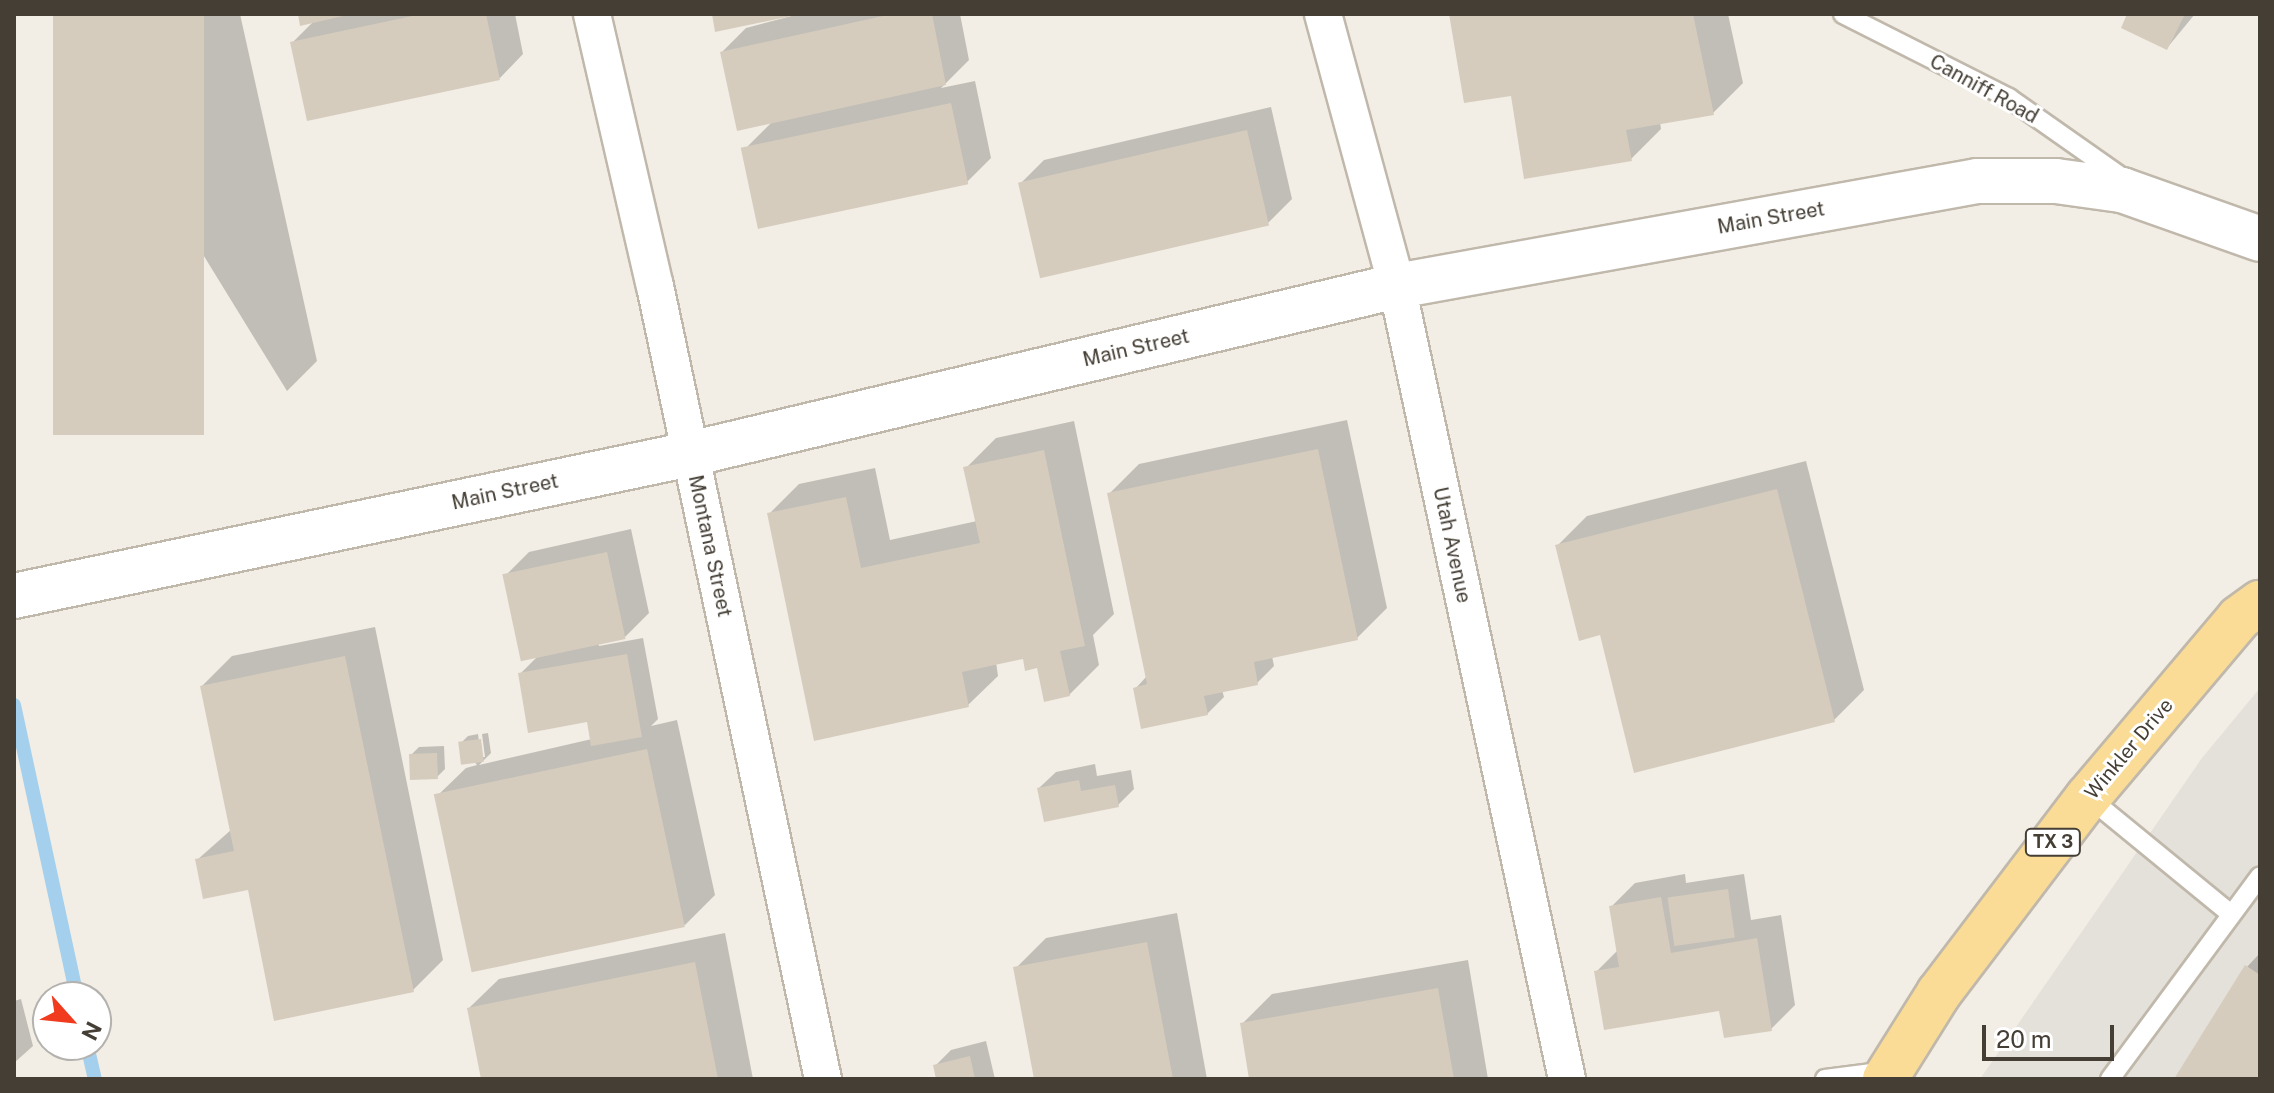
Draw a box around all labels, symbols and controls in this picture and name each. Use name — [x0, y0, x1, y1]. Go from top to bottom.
street label: Canniff Road — [1926, 49, 2042, 129]
street label: Main Street — [1715, 197, 1827, 239]
street label: Main Street — [1080, 324, 1192, 372]
street label: Main Street — [449, 469, 561, 515]
street label: Montana Street — [683, 473, 737, 619]
street label: Utah Avenue — [1428, 485, 1476, 605]
street label: Winkler Drive — [2080, 694, 2178, 804]
road number: TX 3 — [2023, 828, 2083, 856]
north arrow — [32, 981, 112, 1061]
scale bar — [1986, 1009, 2118, 1059]
text: N — [76, 1017, 107, 1045]
text: 20 m — [1996, 1025, 2052, 1053]

